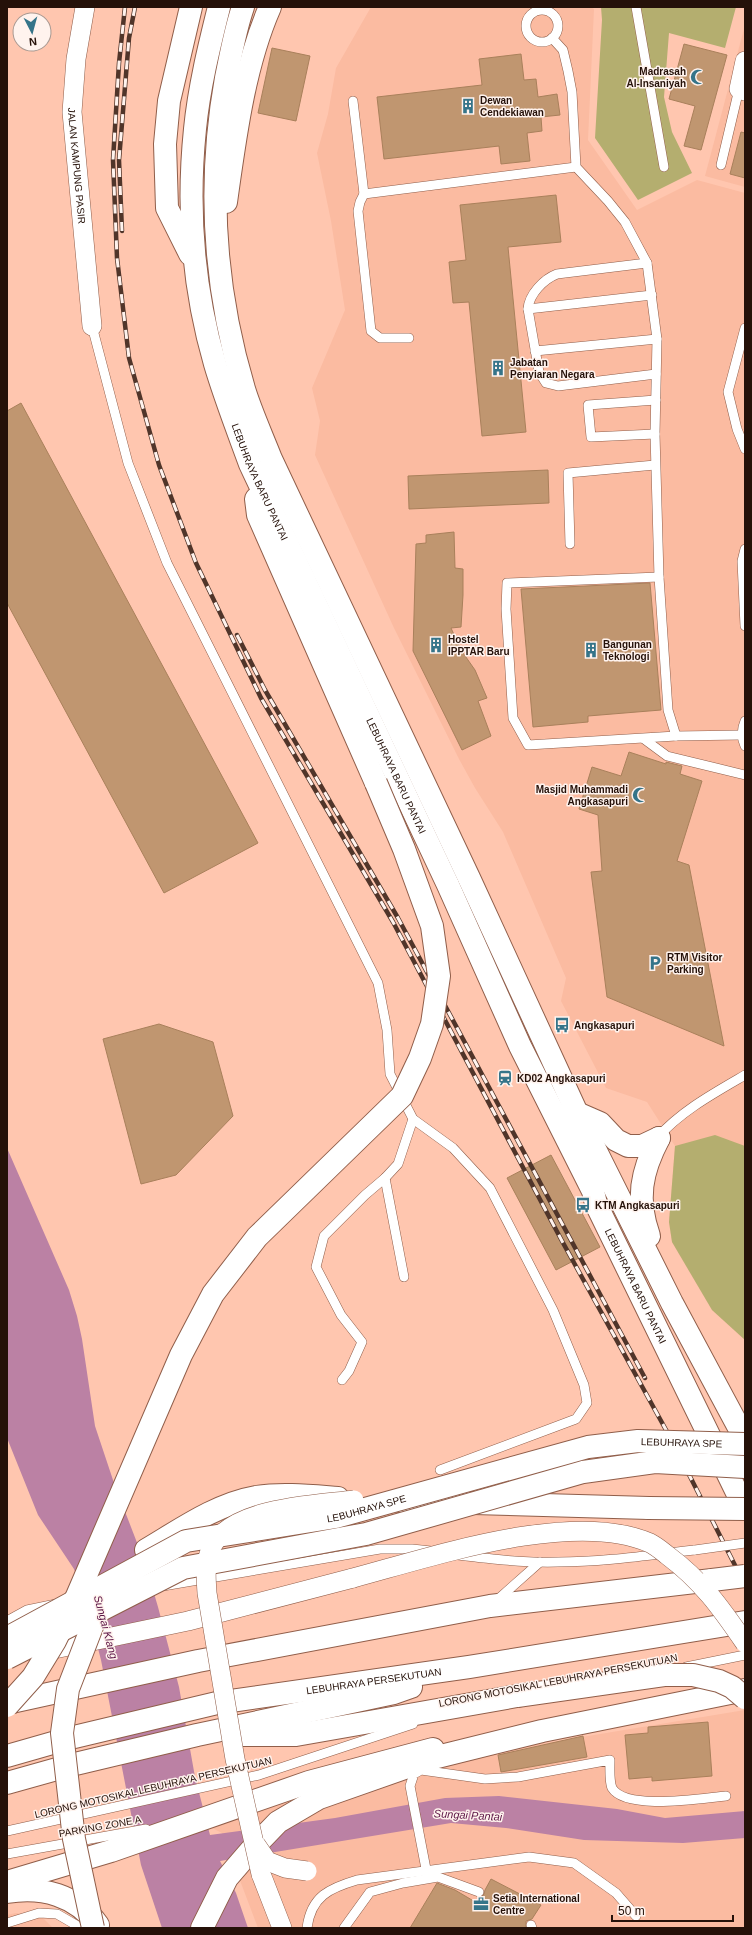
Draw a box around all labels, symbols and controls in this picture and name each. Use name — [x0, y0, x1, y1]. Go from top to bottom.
north arrow — [12, 12, 52, 52]
text: N — [28, 36, 38, 48]
place label: Madrasah Al-Insaniyah — [627, 66, 686, 89]
mosque icon: Madrasah Al-Insaniyah — [689, 68, 707, 86]
place label: Dewan Cendekiawan — [480, 95, 544, 118]
building icon: Dewan Cendekiawan — [459, 97, 477, 115]
street label: JALAN KAMPUNG PASIR — [66, 107, 87, 224]
place label: Jabatan Penyiaran Negara — [510, 357, 595, 380]
building icon: Jabatan Penyiaran Negara — [489, 359, 507, 377]
street label: LEBUHRAYA BARU PANTAI — [230, 422, 290, 542]
place label: Hostel IPPTAR Baru — [448, 634, 510, 657]
building icon: Hostel IPPTAR Baru — [427, 636, 445, 654]
place label: Bangunan Teknologi — [603, 639, 652, 662]
building icon: Bangunan Teknologi — [582, 641, 600, 659]
street label: LEBUHRAYA BARU PANTAI — [364, 716, 428, 835]
place label: Masjid Muhammadi Angkasapuri — [536, 784, 628, 807]
mosque icon: Masjid Muhammadi Angkasapuri — [631, 786, 649, 804]
place label: RTM Visitor Parking — [667, 952, 722, 975]
parking icon: RTM Visitor Parking — [646, 954, 664, 972]
bus stop icon: Angkasapuri — [553, 1016, 571, 1034]
place label: Angkasapuri — [574, 1020, 635, 1031]
station icon: KD02 Angkasapuri — [496, 1069, 514, 1087]
place label: KD02 Angkasapuri — [517, 1073, 606, 1084]
bus stop icon: KTM Angkasapuri — [574, 1196, 592, 1214]
place label: KTM Angkasapuri — [595, 1200, 680, 1211]
street label: LEBUHRAYA BARU PANTAI — [603, 1227, 668, 1345]
street label: LEBUHRAYA SPE — [641, 1436, 723, 1449]
street label: LEBUHRAYA SPE — [326, 1493, 407, 1524]
water label: Sungai Klang — [92, 1594, 120, 1661]
street label: LORONG MOTOSIKAL LEBUHRAYA PERSEKUTUAN — [438, 1652, 678, 1709]
street label: LEBUHRAYA PERSEKUTUAN — [306, 1666, 442, 1696]
street label: LORONG MOTOSIKAL LEBUHRAYA PERSEKUTUAN — [33, 1755, 273, 1820]
water label: Sungai Pantai — [433, 1807, 503, 1823]
street label: PARKING ZONE A — [58, 1814, 143, 1839]
place label: Setia International Centre — [493, 1893, 580, 1916]
office icon: Setia International Centre — [472, 1895, 490, 1913]
scale bar — [612, 1897, 733, 1923]
text: 50 m — [618, 1904, 645, 1918]

